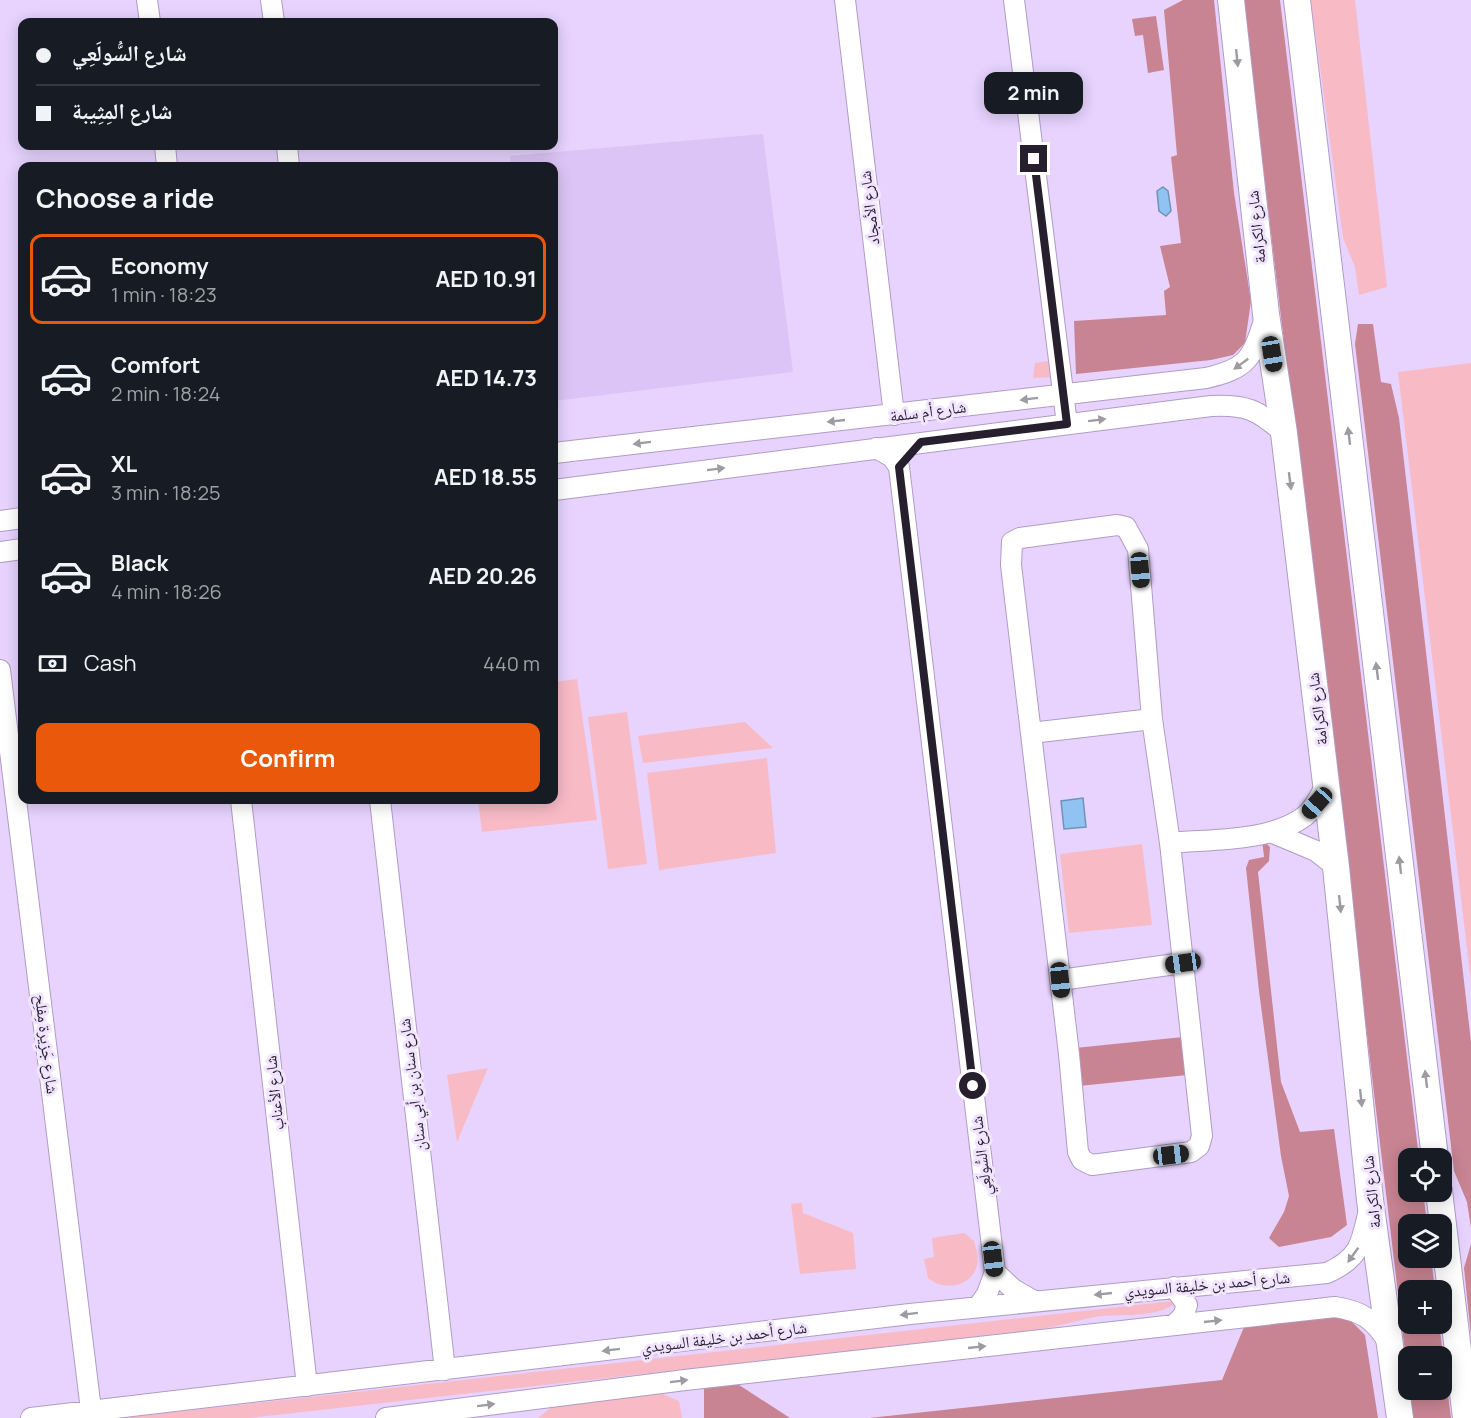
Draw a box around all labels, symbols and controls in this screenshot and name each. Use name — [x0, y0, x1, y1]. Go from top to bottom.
text: شارع السُّولَعِي — [72, 38, 187, 68]
one-way arrow — [1232, 49, 1242, 68]
callout: 2 min — [984, 72, 1084, 114]
text: 2 min — [1007, 79, 1060, 106]
text: شارع المِثِيبة — [72, 96, 172, 126]
route end — [1020, 145, 1047, 172]
street label: شارع الأمجاد — [854, 170, 884, 246]
text: Choose a ride — [36, 179, 214, 216]
street label: شارع الكرامة — [1241, 190, 1271, 264]
text: Economy — [111, 251, 209, 281]
icon: car — [39, 252, 93, 306]
text: AED 10.91 — [435, 264, 537, 294]
text: 1 min · 18:23 — [111, 281, 217, 308]
car — [1260, 335, 1284, 373]
text: Comfort — [111, 350, 200, 380]
icon: car — [39, 351, 93, 405]
one-way arrow — [1233, 358, 1249, 370]
text: AED 14.73 — [436, 363, 537, 393]
text: 2 min · 18:24 — [111, 380, 221, 407]
one-way arrow — [1020, 394, 1039, 404]
street label: شارع أم سلمة — [889, 395, 967, 427]
one-way arrow — [1087, 415, 1106, 425]
one-way arrow — [826, 416, 845, 426]
one-way arrow — [1344, 426, 1354, 445]
one-way arrow — [632, 438, 651, 448]
text: XL — [111, 449, 137, 479]
icon: car — [39, 450, 93, 504]
text: AED 18.55 — [434, 462, 537, 492]
one-way arrow — [706, 464, 725, 473]
one-way arrow — [1285, 471, 1294, 490]
text: 3 min · 18:25 — [111, 479, 220, 506]
text: Black — [111, 548, 168, 578]
icon: car — [39, 549, 93, 603]
car — [1129, 551, 1151, 589]
text: AED 20.26 — [429, 561, 537, 591]
text: 4 min · 18:26 — [111, 578, 222, 605]
icon: cash — [36, 647, 69, 680]
text: Cash — [84, 648, 137, 678]
text: 440 m — [483, 650, 540, 677]
one-way arrow — [1372, 661, 1382, 680]
street label: شارع الكرامة — [1302, 671, 1332, 747]
button: Confirm — [36, 723, 540, 792]
car — [1298, 784, 1336, 822]
one-way arrow — [1396, 855, 1405, 874]
one-way arrow — [1335, 894, 1345, 913]
car — [1164, 952, 1202, 974]
car — [1049, 961, 1071, 999]
street label: شارع جَزِيرة مِفلِح — [28, 993, 64, 1095]
street label: شارع سنان بن أبي سنان — [393, 1017, 433, 1153]
street label: شارع الأعناب — [259, 1055, 289, 1131]
one-way arrow — [1421, 1069, 1431, 1088]
route start — [959, 1072, 986, 1099]
one-way arrow — [1356, 1088, 1365, 1107]
street label: شارع السُّولَعِي — [965, 1115, 999, 1197]
car — [1152, 1144, 1190, 1166]
map controls — [1398, 1148, 1452, 1400]
button: locate — [1398, 1148, 1452, 1202]
street label: شارع الكرامة — [1356, 1155, 1386, 1229]
button: layers — [1398, 1214, 1452, 1268]
car — [982, 1240, 1004, 1278]
one-way arrow — [1347, 1246, 1359, 1262]
street label: شارع أحمد بن خليفة السويدي — [1123, 1266, 1291, 1304]
button: + — [1398, 1280, 1452, 1334]
one-way arrow — [1094, 1289, 1113, 1299]
one-way arrow — [900, 1309, 919, 1319]
street label: شارع أحمد بن خليفة السويدي — [640, 1316, 808, 1360]
one-way arrow — [1203, 1316, 1222, 1326]
one-way arrow — [968, 1343, 987, 1352]
one-way arrow — [602, 1346, 621, 1355]
button: − — [1398, 1346, 1452, 1400]
one-way arrow — [670, 1376, 689, 1386]
one-way arrow — [476, 1401, 495, 1410]

